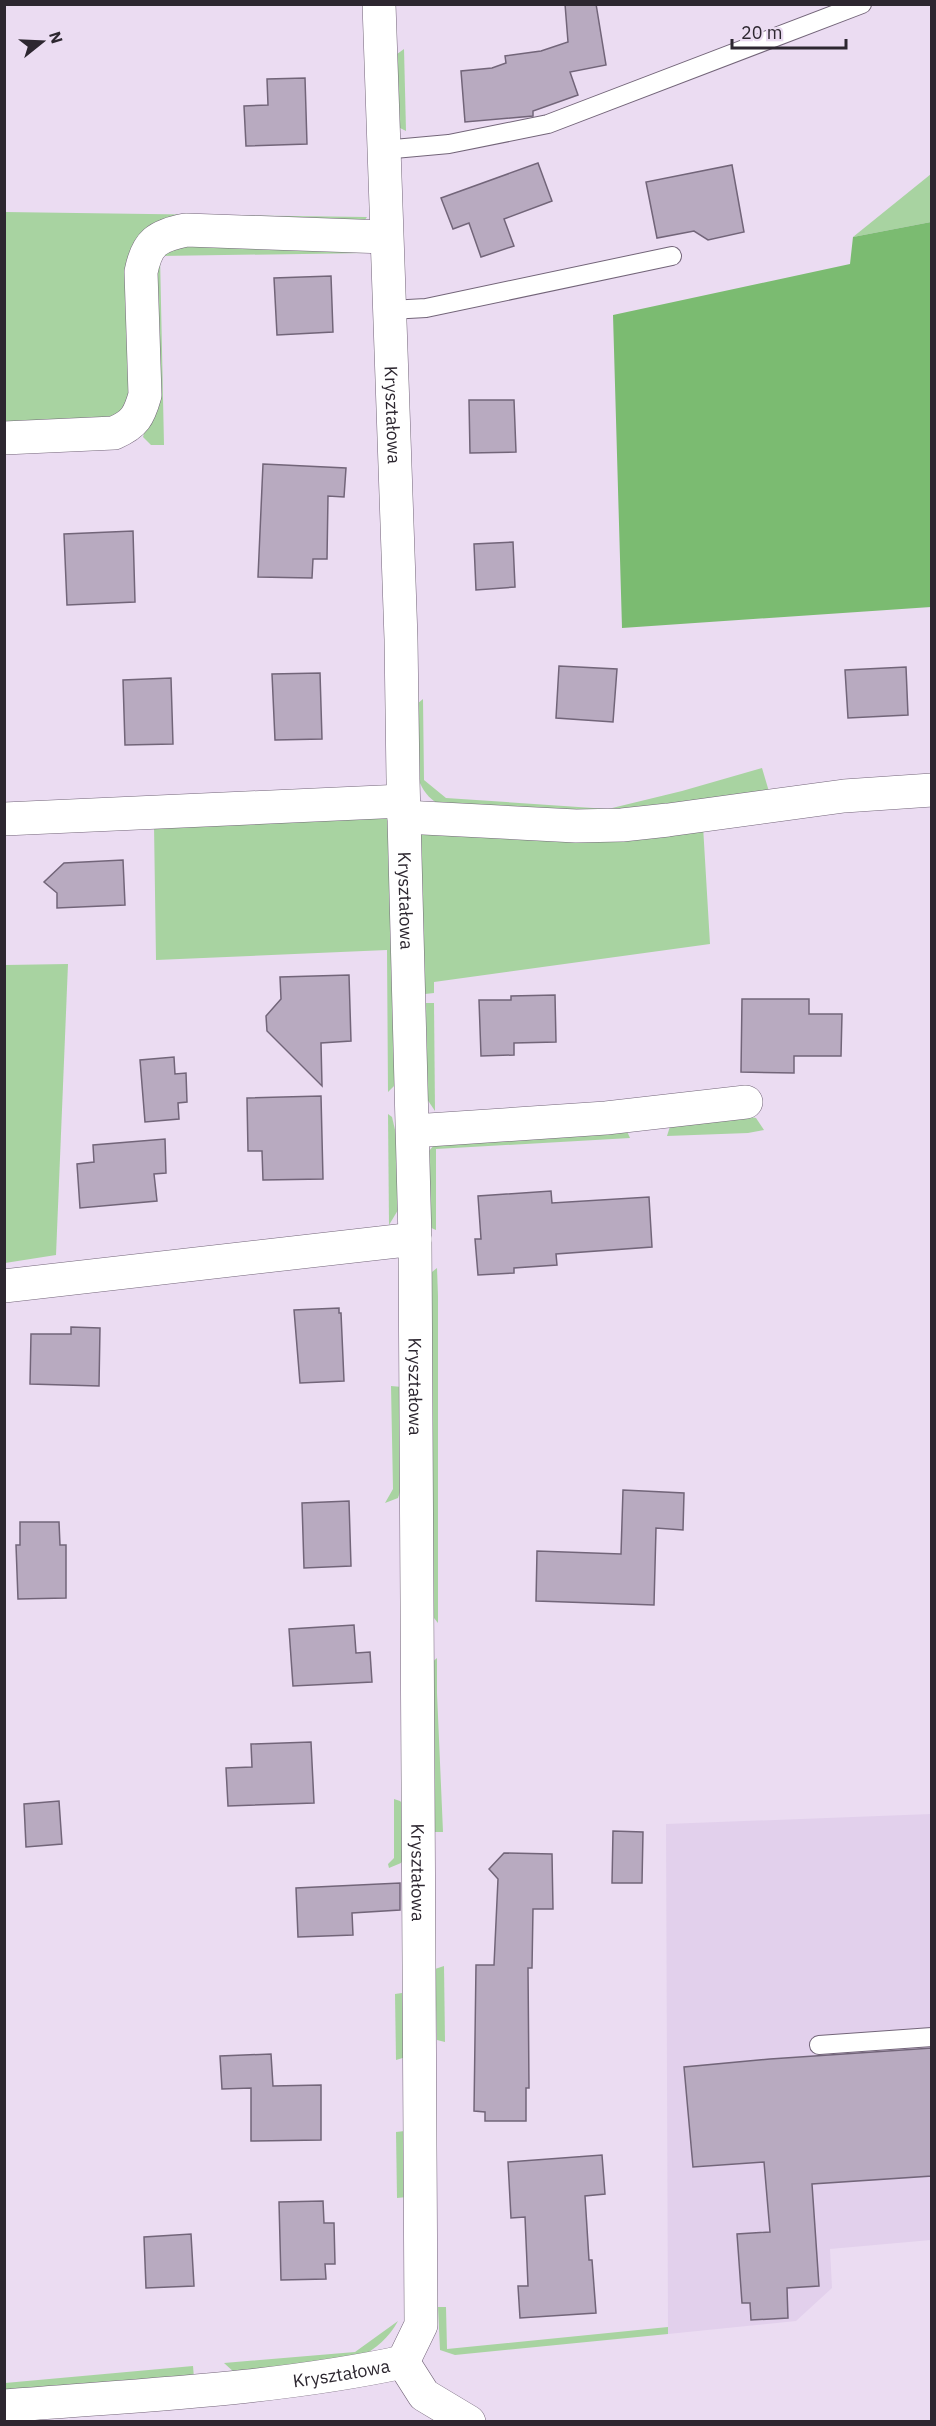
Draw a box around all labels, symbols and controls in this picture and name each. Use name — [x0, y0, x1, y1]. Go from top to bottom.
north arrow — [12, 12, 72, 72]
scale bar — [732, 12, 846, 50]
text: 20 m — [741, 21, 783, 44]
text: N — [45, 29, 68, 46]
street label: Kryształowa — [380, 365, 406, 465]
street label: Kryształowa — [393, 851, 419, 950]
street label: Kryształowa — [404, 1337, 428, 1436]
street label: Kryształowa — [407, 1823, 430, 1922]
street label: Kryształowa — [291, 2353, 392, 2392]

